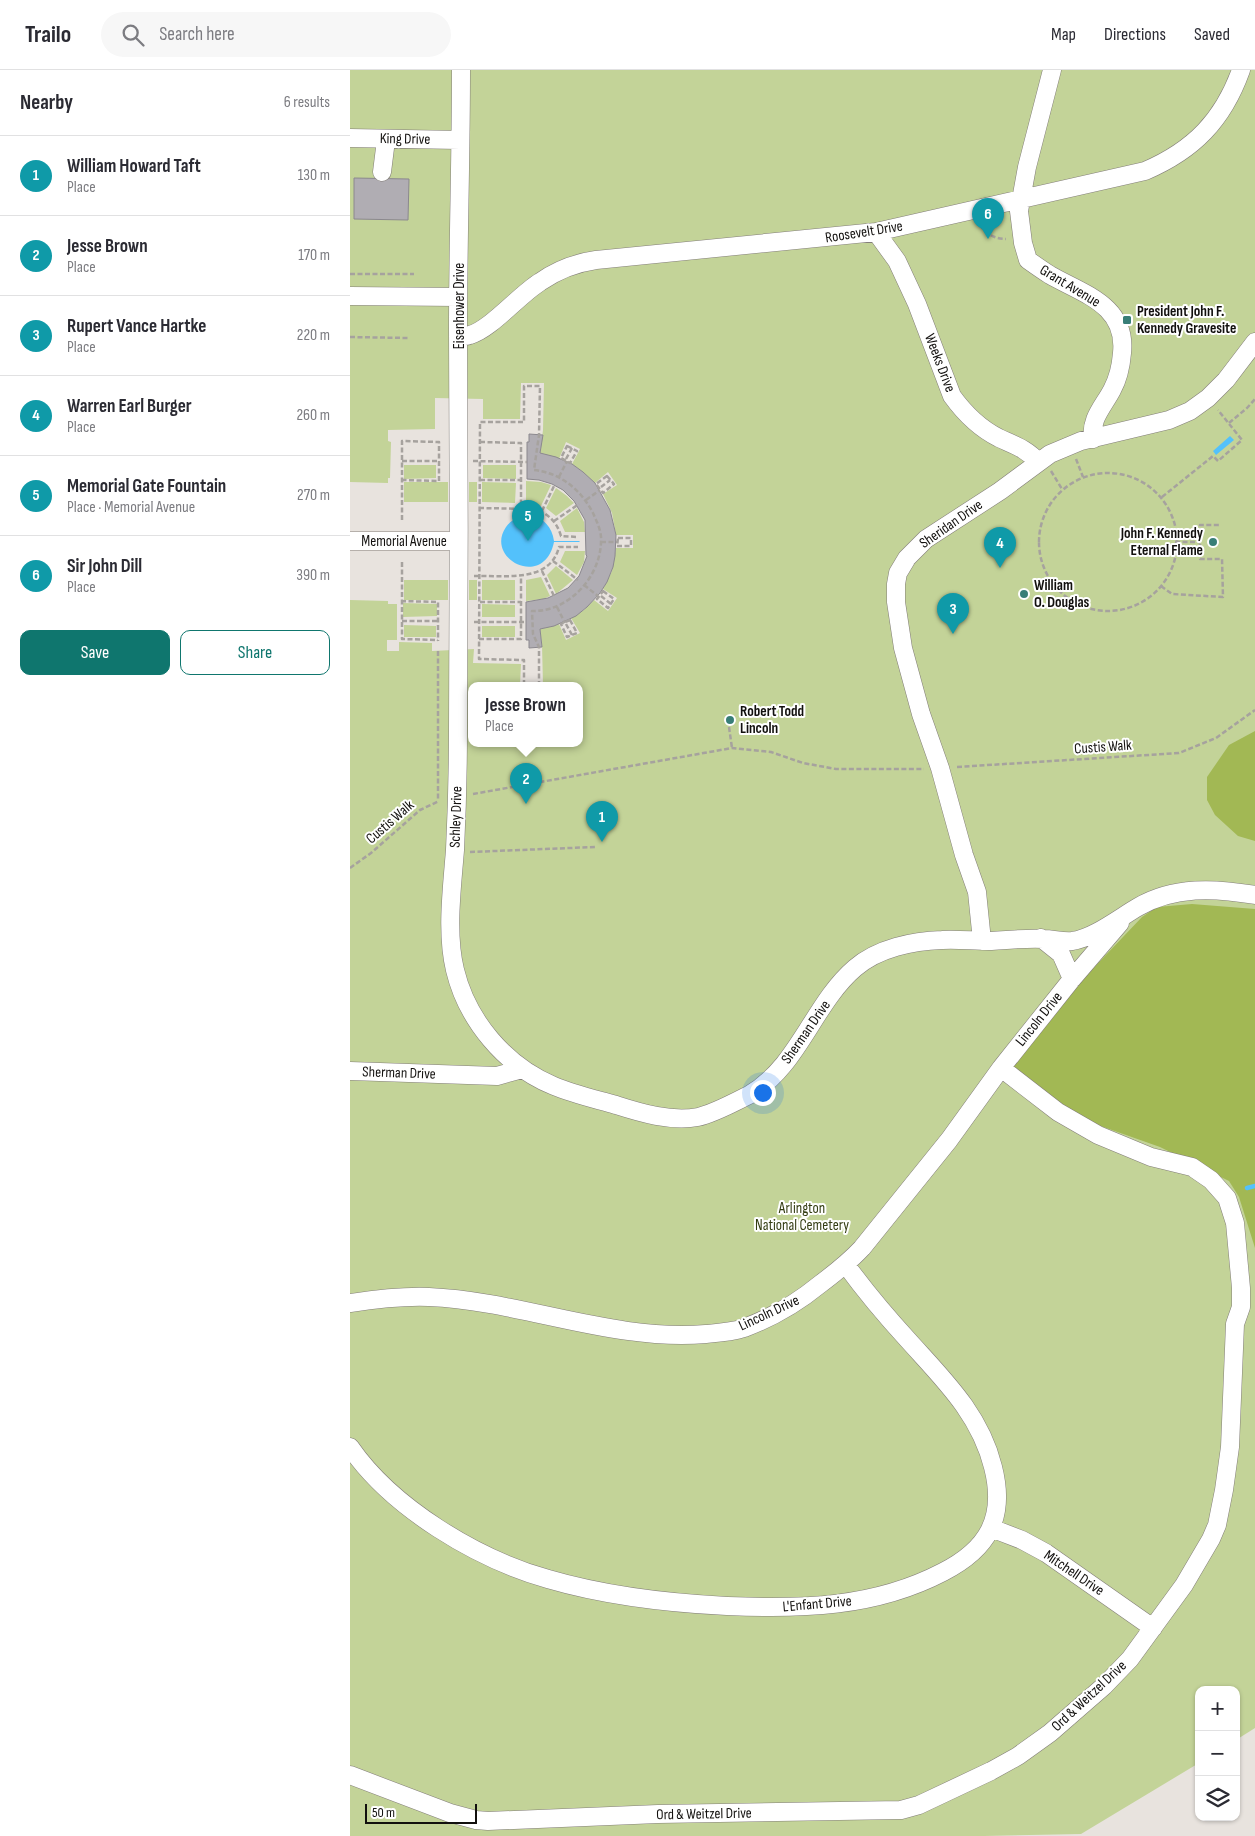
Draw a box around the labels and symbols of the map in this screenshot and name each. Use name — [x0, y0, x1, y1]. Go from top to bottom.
street label: King Drive — [380, 129, 430, 149]
pin: 6 — [972, 198, 1004, 239]
street label: Roosevelt Drive — [824, 217, 904, 247]
street label: Grant Avenue — [1036, 260, 1104, 312]
street label: Eisenhower Drive — [450, 263, 469, 349]
place label: President John F. Kennedy Gravesite — [1137, 302, 1236, 338]
marker: President John F. Kennedy Gravesite — [1121, 314, 1133, 326]
street label: Weeks Drive — [920, 331, 960, 395]
street label: Sheridan Drive — [916, 495, 986, 553]
pin: 5 — [512, 500, 544, 541]
place label: John F. Kennedy Eternal Flame — [1120, 524, 1204, 560]
pin: 4 — [984, 527, 1016, 568]
street label: Memorial Avenue — [361, 532, 447, 551]
marker: John F. Kennedy Eternal Flame — [1207, 536, 1219, 548]
place label: William O. Douglas — [1034, 576, 1090, 612]
marker: William O. Douglas — [1018, 588, 1030, 600]
pin: 3 — [937, 593, 969, 634]
place label: Robert Todd Lincoln — [740, 702, 804, 738]
marker: Robert Todd Lincoln — [724, 714, 736, 726]
street label: Custis Walk — [1074, 735, 1133, 758]
pin: 2 — [510, 763, 542, 804]
street label: Schley Drive — [445, 786, 467, 848]
street label: Custis Walk — [362, 796, 418, 848]
pin: 1 — [586, 801, 618, 842]
street label: Lincoln Drive — [1011, 988, 1067, 1050]
street label: Sherman Drive — [777, 996, 835, 1068]
street label: Sherman Drive — [362, 1062, 436, 1084]
your location — [750, 1080, 776, 1106]
park label: Arlington National Cemetery — [755, 1199, 849, 1235]
street label: Lincoln Drive — [736, 1291, 802, 1335]
street label: Mitchell Drive — [1040, 1546, 1108, 1600]
street label: L'Enfant Drive — [782, 1592, 852, 1616]
street label: Ord & Weitzel Drive — [1048, 1656, 1130, 1736]
scale bar — [365, 1801, 478, 1824]
street label: Ord & Weitzel Drive — [656, 1804, 752, 1824]

